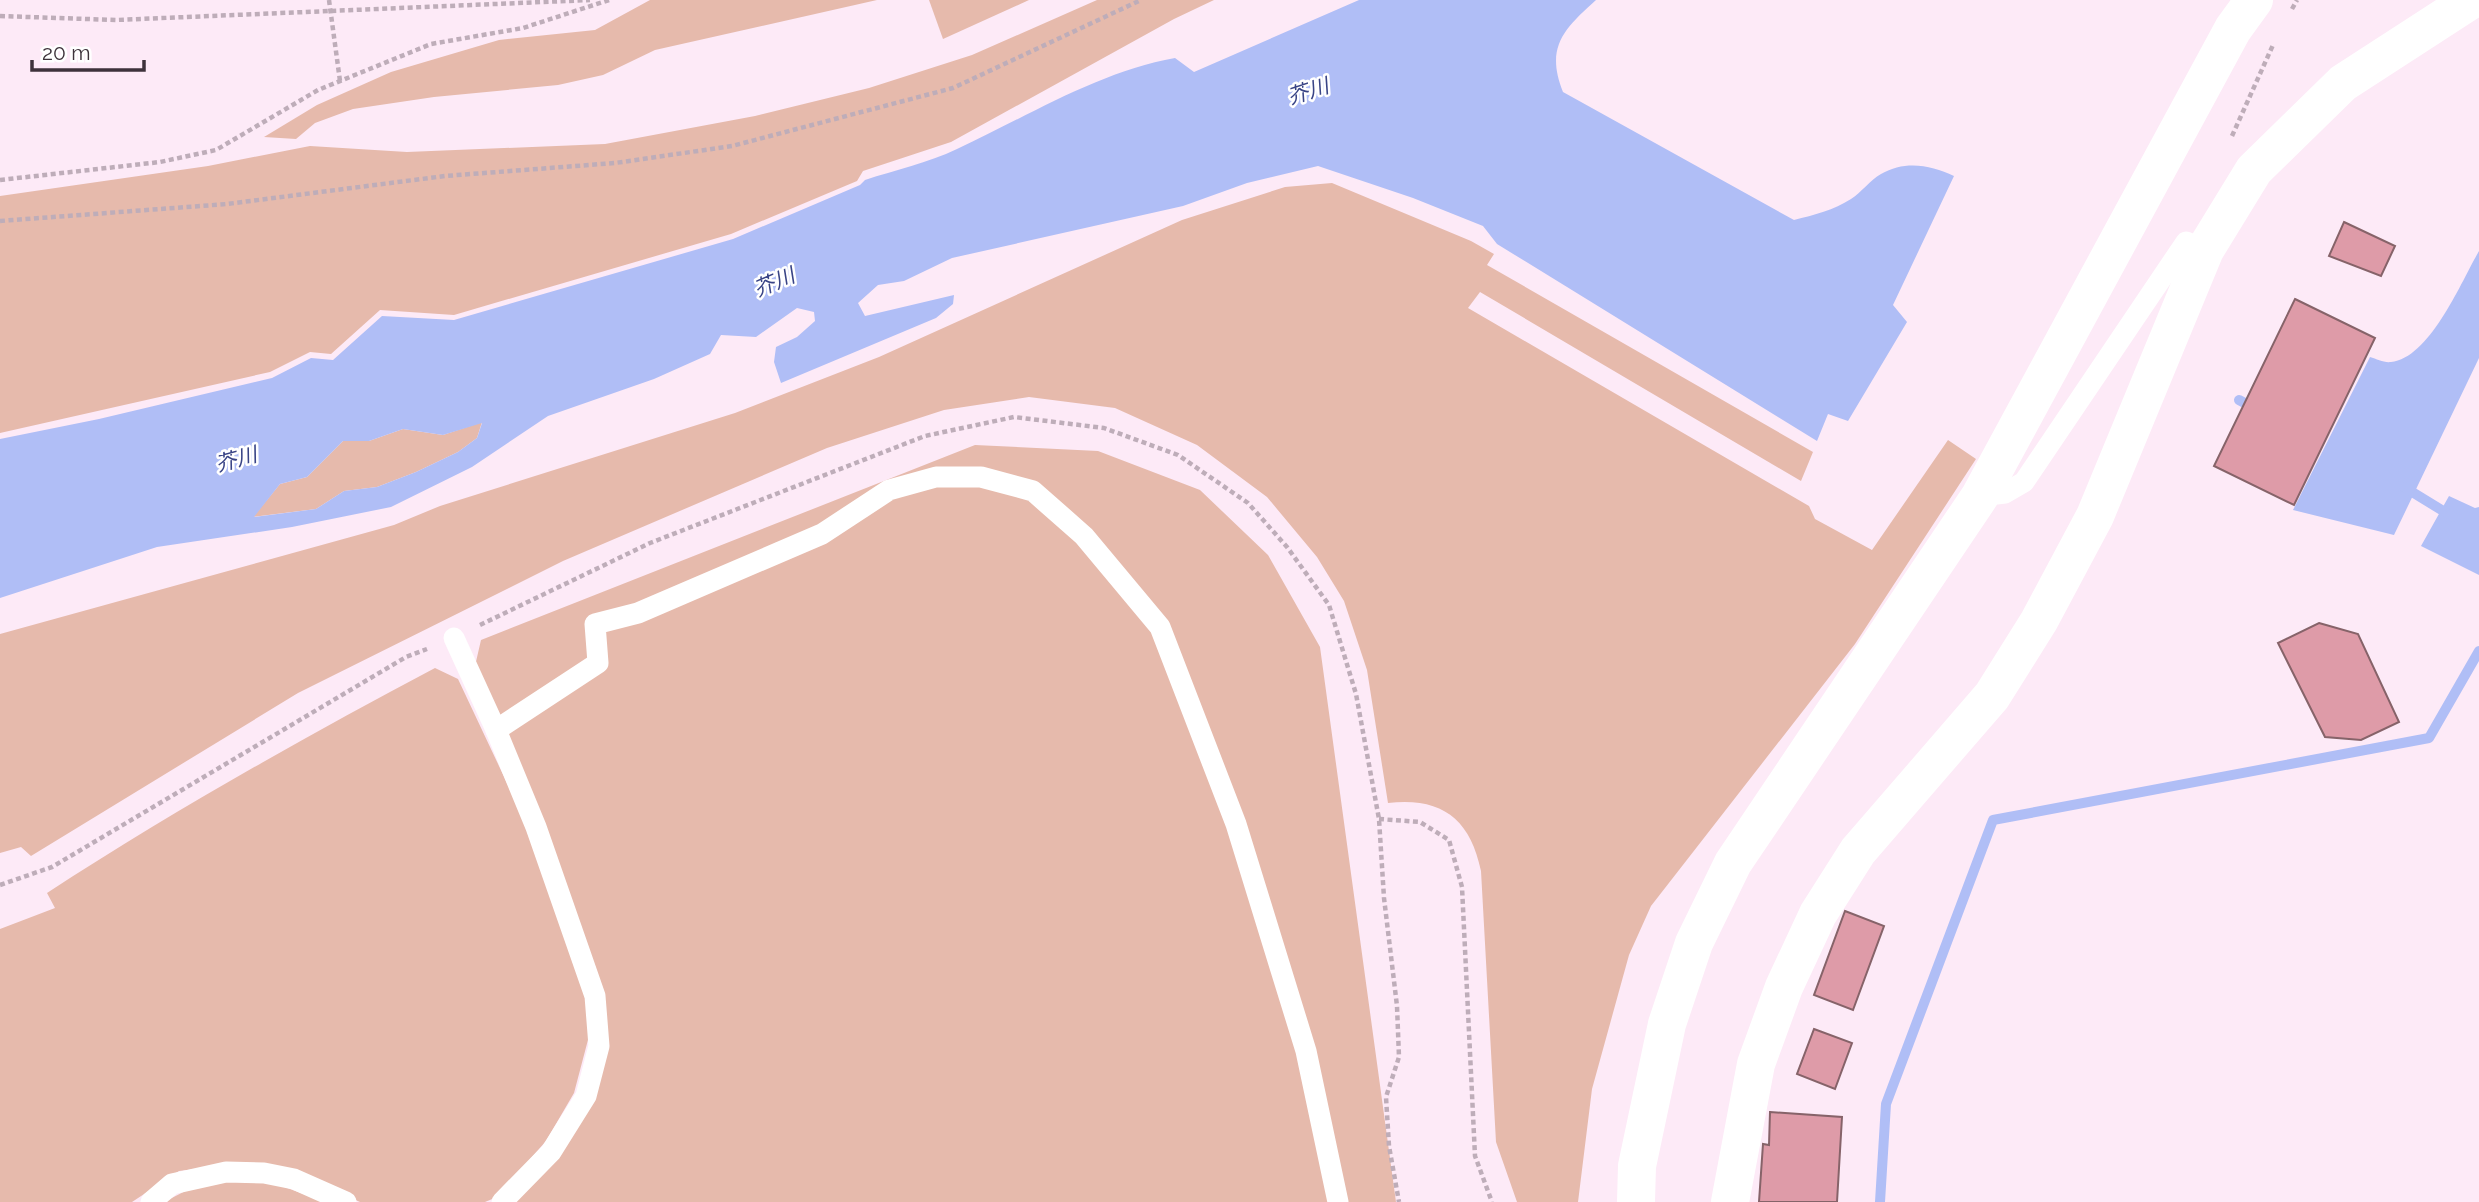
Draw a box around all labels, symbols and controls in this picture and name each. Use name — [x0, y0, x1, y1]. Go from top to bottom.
scale bar — [32, 28, 144, 72]
text: 20 m — [42, 40, 90, 65]
water label: 芥川 — [1284, 72, 1334, 109]
water label: 芥川 — [750, 262, 800, 302]
water label: 芥川 — [212, 441, 261, 477]

